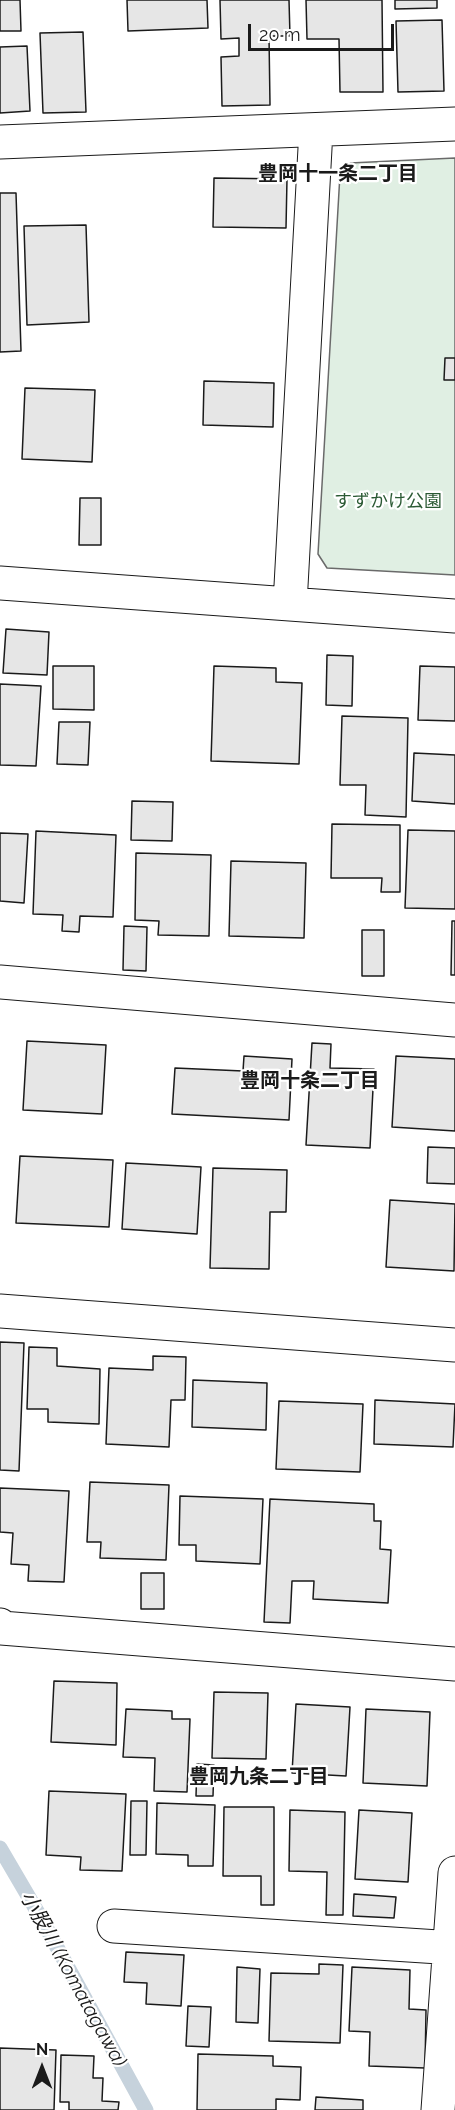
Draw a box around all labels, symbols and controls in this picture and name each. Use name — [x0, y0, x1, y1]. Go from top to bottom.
scale bar — [251, 12, 396, 50]
text: 20 m — [259, 24, 301, 45]
district label: 豊岡十一条二丁目 — [258, 162, 418, 186]
park label: すずかけ公園 — [334, 491, 442, 513]
district label: 豊岡十条二丁目 — [240, 1069, 380, 1093]
district label: 豊岡九条二丁目 — [189, 1765, 329, 1789]
water label: 小股川 (Komatagawa) — [15, 1887, 131, 2071]
north arrow — [12, 2038, 72, 2098]
text: N — [36, 2040, 48, 2059]

